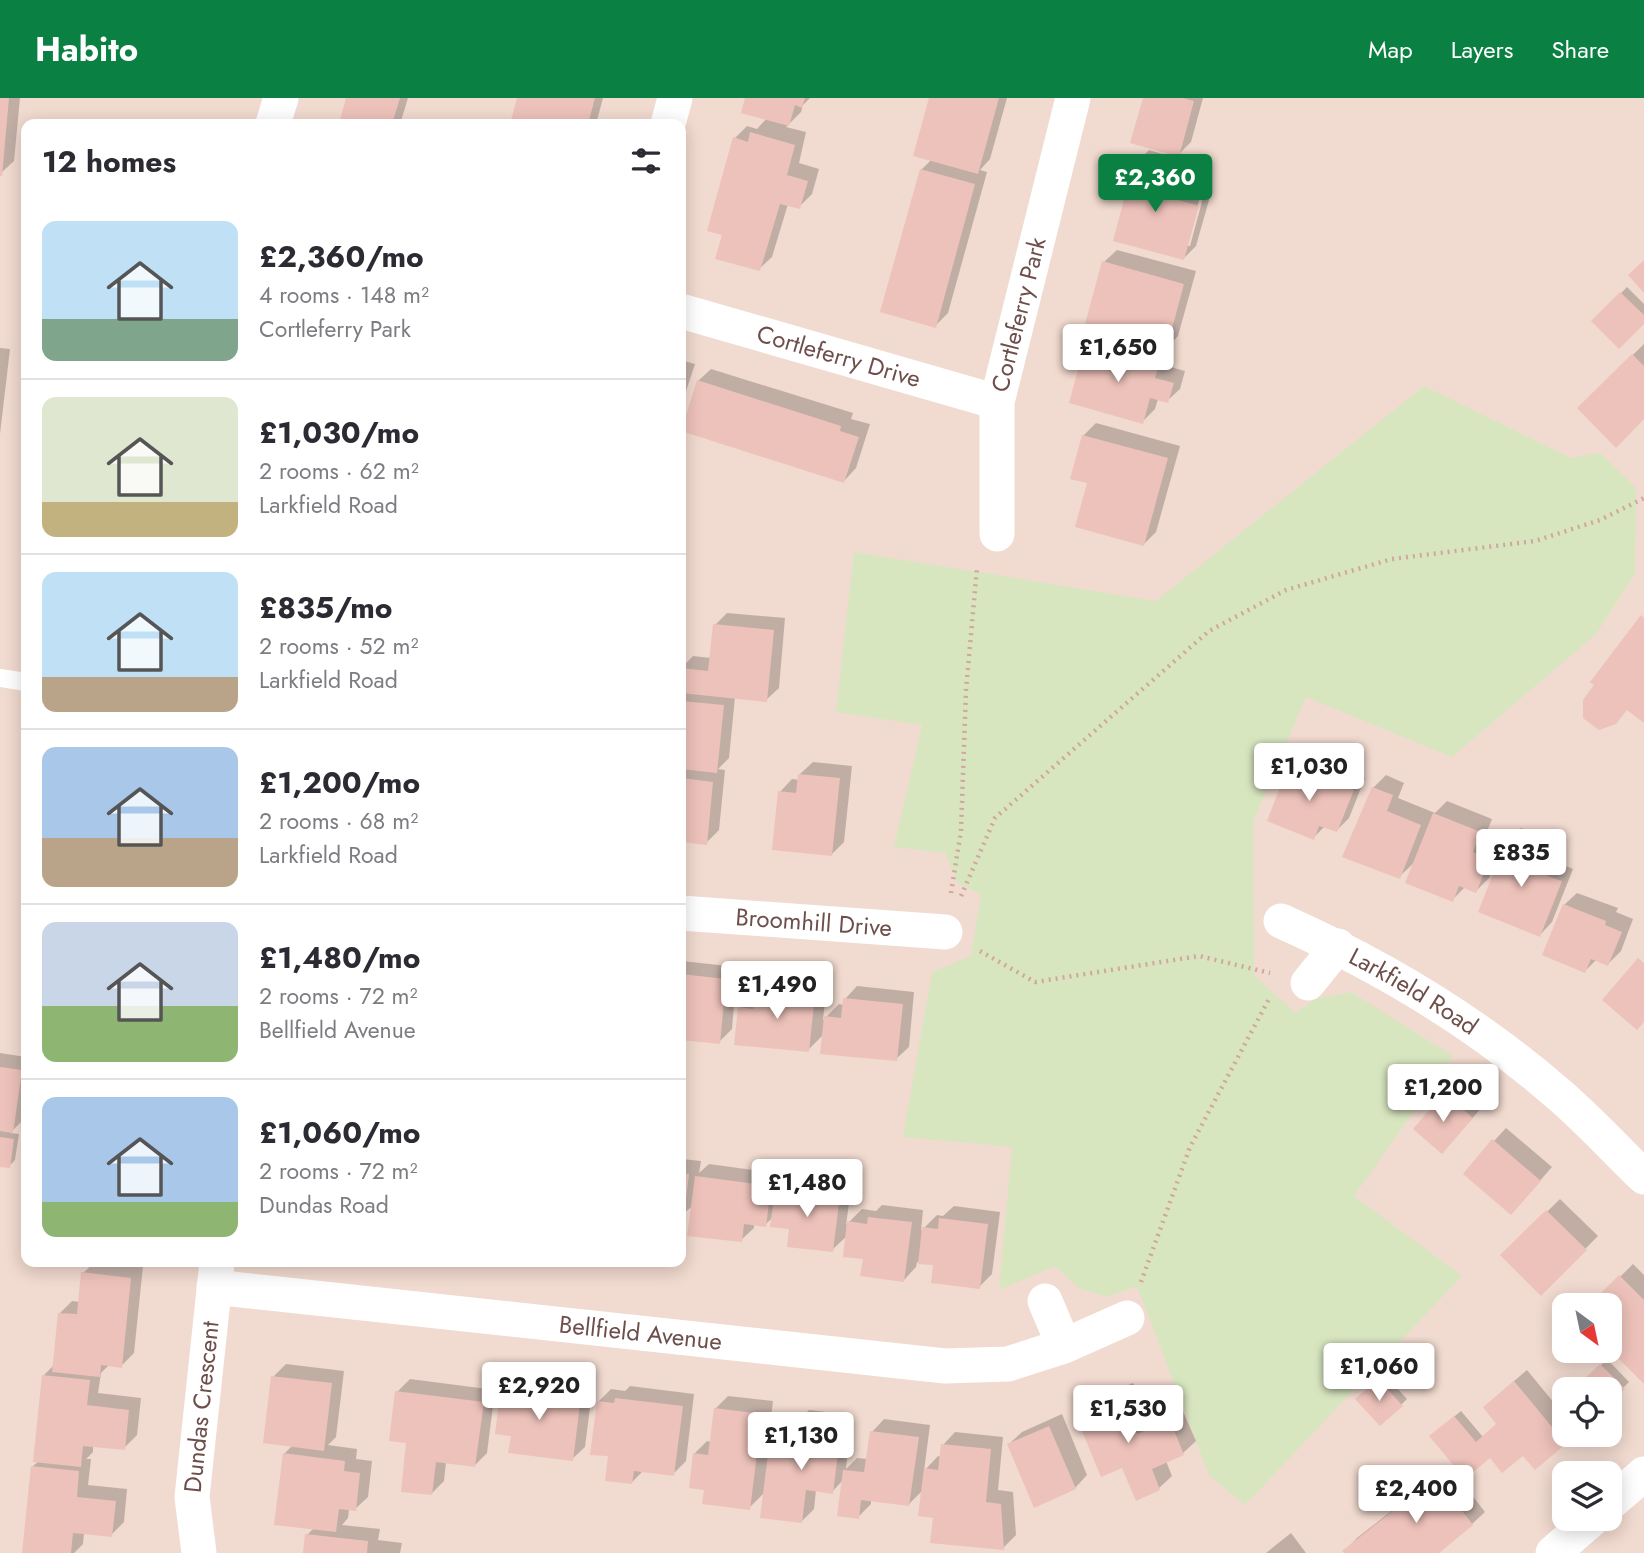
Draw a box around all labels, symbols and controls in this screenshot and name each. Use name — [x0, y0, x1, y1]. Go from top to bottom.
text: Habito — [35, 26, 138, 73]
text: Map — [1368, 32, 1413, 67]
text: Layers — [1451, 32, 1513, 67]
text: Share — [1551, 32, 1609, 67]
text: 12 homes — [42, 140, 176, 183]
icon: filters — [627, 142, 665, 180]
pin: £2,360 — [1098, 155, 1212, 214]
text: £2,360 — [1114, 160, 1196, 194]
street label: Cortleferry Park — [982, 233, 1055, 396]
text: £2,360/mo — [259, 235, 424, 278]
icon: home — [98, 249, 182, 333]
text: 4 rooms · 148 m² — [259, 278, 429, 312]
text: Cortleferry Park — [259, 312, 411, 346]
street label: Cortleferry Drive — [753, 316, 925, 396]
pin: £1,650 — [1061, 324, 1175, 384]
text: £1,650 — [1079, 330, 1157, 364]
text: £1,030/mo — [259, 411, 419, 454]
icon: home — [98, 425, 182, 509]
text: 2 rooms · 62 m² — [259, 454, 419, 488]
text: Larkfield Road — [259, 488, 398, 522]
text: £835/mo — [259, 586, 393, 629]
icon: home — [98, 600, 182, 684]
text: 2 rooms · 52 m² — [259, 629, 418, 663]
text: Larkfield Road — [259, 663, 398, 697]
pin: £1,030 — [1252, 744, 1366, 803]
text: £1,030 — [1270, 749, 1348, 783]
text: £1,200/mo — [259, 761, 420, 804]
icon: home — [98, 775, 182, 859]
text: 2 rooms · 68 m² — [259, 804, 418, 838]
pin: £835 — [1480, 830, 1562, 889]
text: £835 — [1492, 835, 1550, 869]
text: Larkfield Road — [259, 838, 398, 872]
street label: Broomhill Drive — [734, 899, 893, 945]
text: £1,480/mo — [259, 936, 420, 979]
street label: Larkfield Road — [1343, 939, 1485, 1043]
icon: home — [98, 950, 182, 1034]
pin: £1,490 — [720, 962, 834, 1021]
text: £1,490 — [737, 967, 817, 1001]
text: 2 rooms · 72 m² — [259, 979, 418, 1013]
text: Bellfield Avenue — [259, 1013, 416, 1047]
pin: £1,200 — [1386, 1065, 1500, 1124]
text: £1,200 — [1404, 1070, 1482, 1104]
text: £1,060/mo — [259, 1111, 421, 1154]
icon: home — [98, 1125, 182, 1209]
text: 2 rooms · 72 m² — [259, 1154, 418, 1188]
pin: £1,480 — [750, 1160, 864, 1219]
text: £1,480 — [768, 1165, 846, 1199]
text: Dundas Road — [259, 1188, 389, 1222]
north arrow — [1552, 1293, 1622, 1363]
map controls — [1552, 1293, 1622, 1531]
street label: Bellfield Avenue — [557, 1306, 724, 1359]
street label: Dundas Crescent — [175, 1319, 228, 1494]
pin: £1,060 — [1322, 1344, 1436, 1403]
text: £1,060 — [1339, 1349, 1419, 1383]
pin: £2,920 — [482, 1362, 596, 1422]
text: £2,920 — [498, 1368, 580, 1402]
button: locate — [1552, 1377, 1622, 1447]
pin: £1,530 — [1071, 1386, 1185, 1445]
text: £1,530 — [1089, 1391, 1167, 1425]
pin: £1,130 — [744, 1412, 858, 1472]
text: £1,130 — [764, 1418, 838, 1452]
button: layers — [1552, 1461, 1622, 1531]
pin: £2,400 — [1359, 1466, 1473, 1525]
text: £2,400 — [1374, 1471, 1458, 1505]

